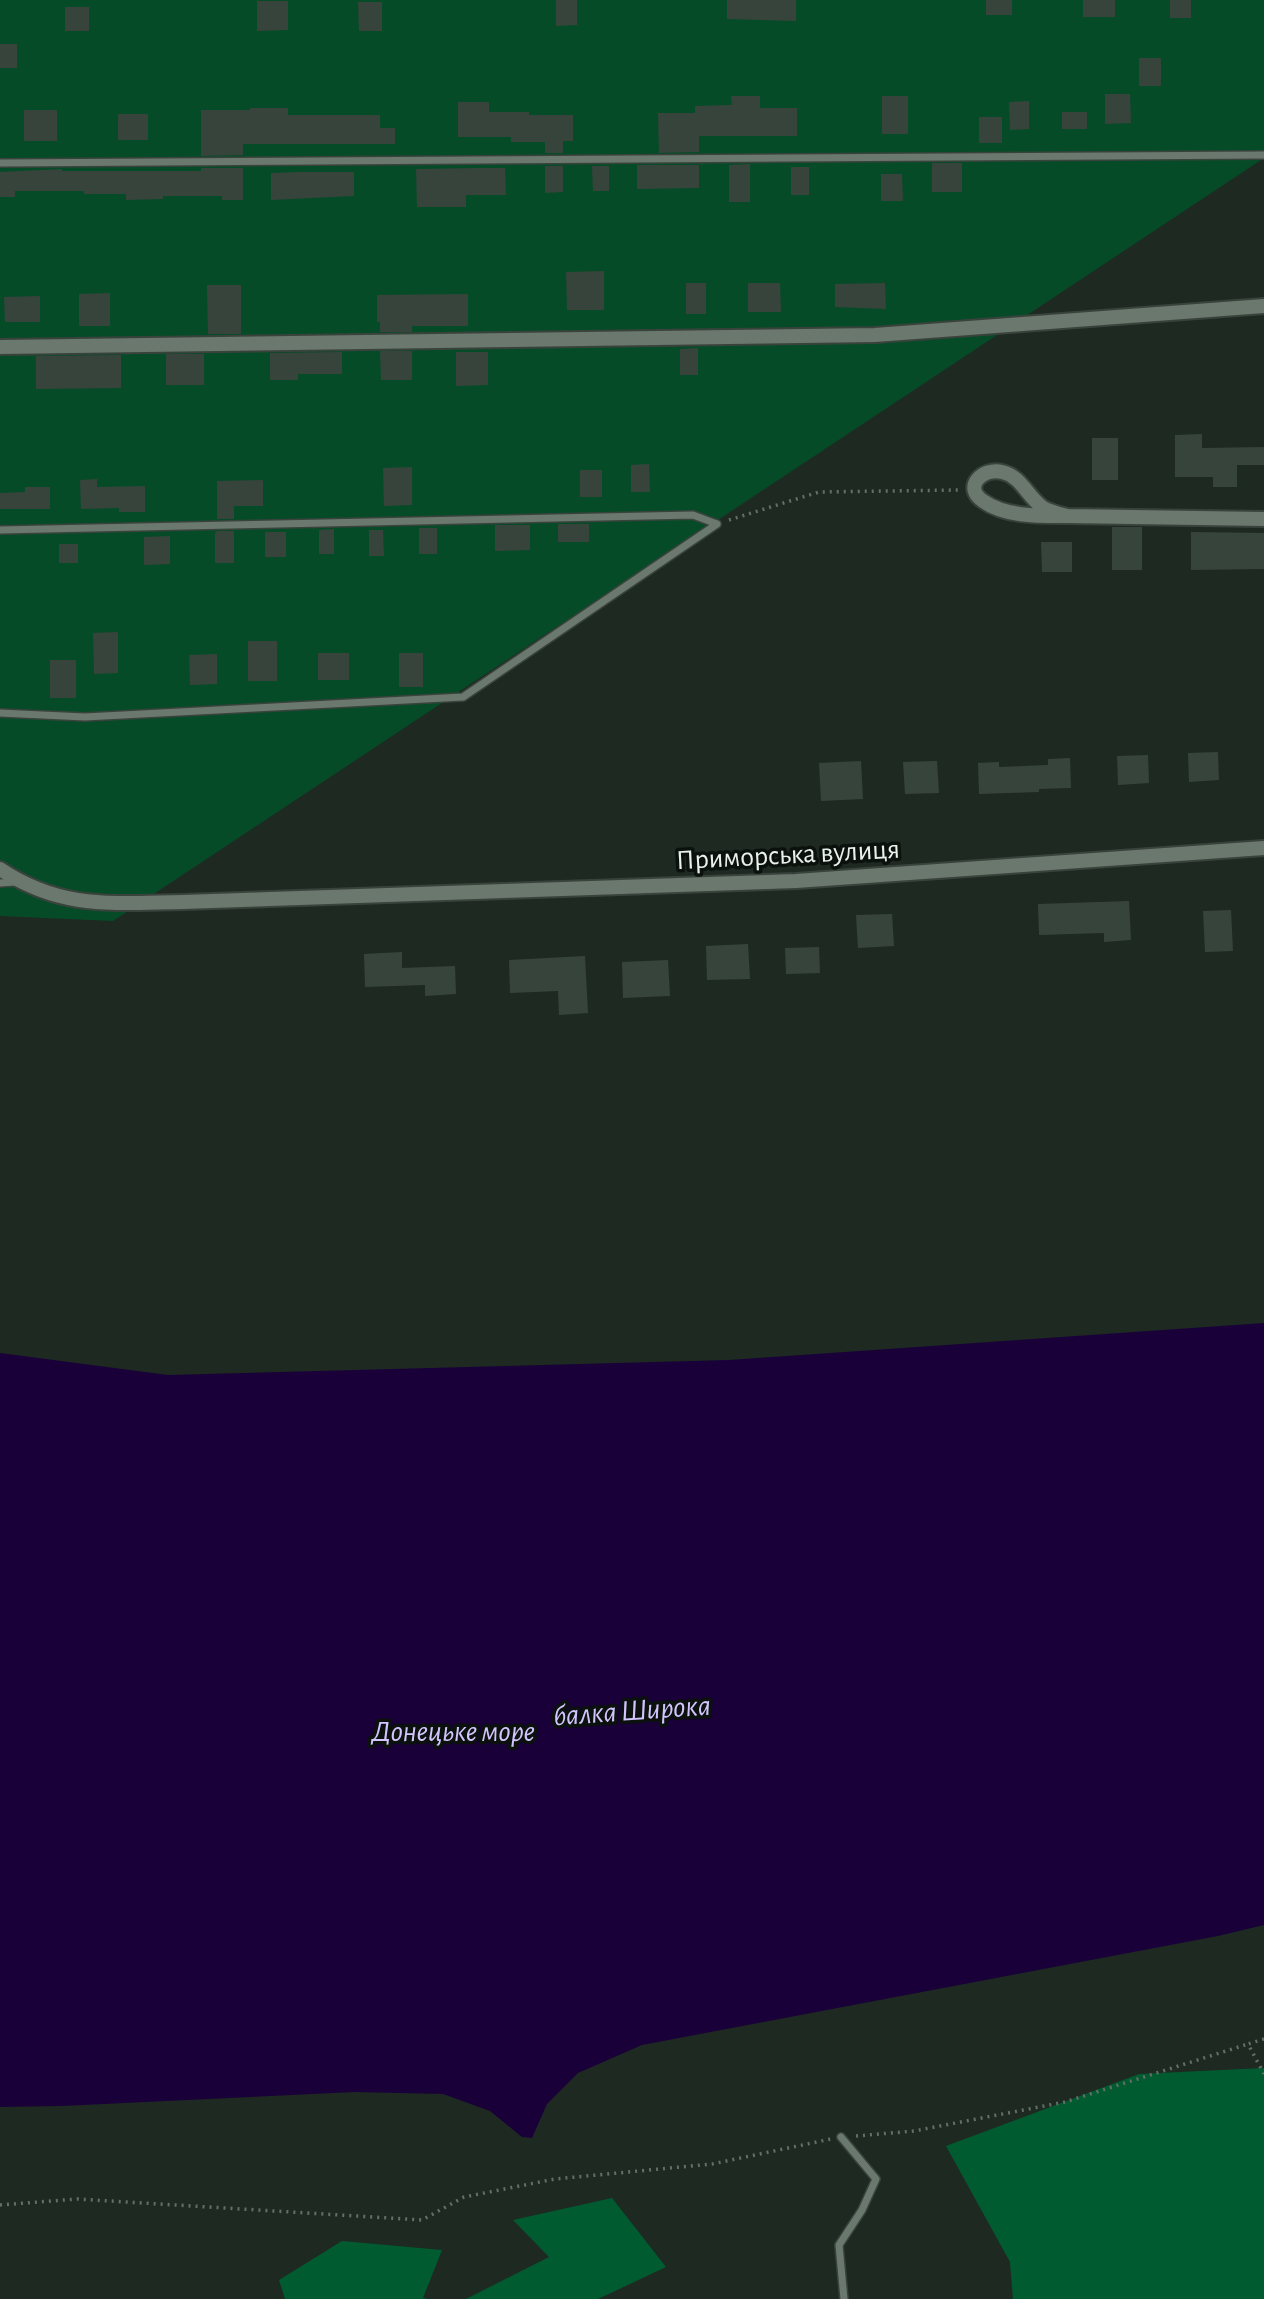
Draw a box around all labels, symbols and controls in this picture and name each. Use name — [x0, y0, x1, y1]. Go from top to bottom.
street label: Приморська вулиця — [675, 832, 901, 878]
water label: балка Широка — [552, 1688, 712, 1734]
water label: Донецьке море — [371, 1714, 535, 1750]

